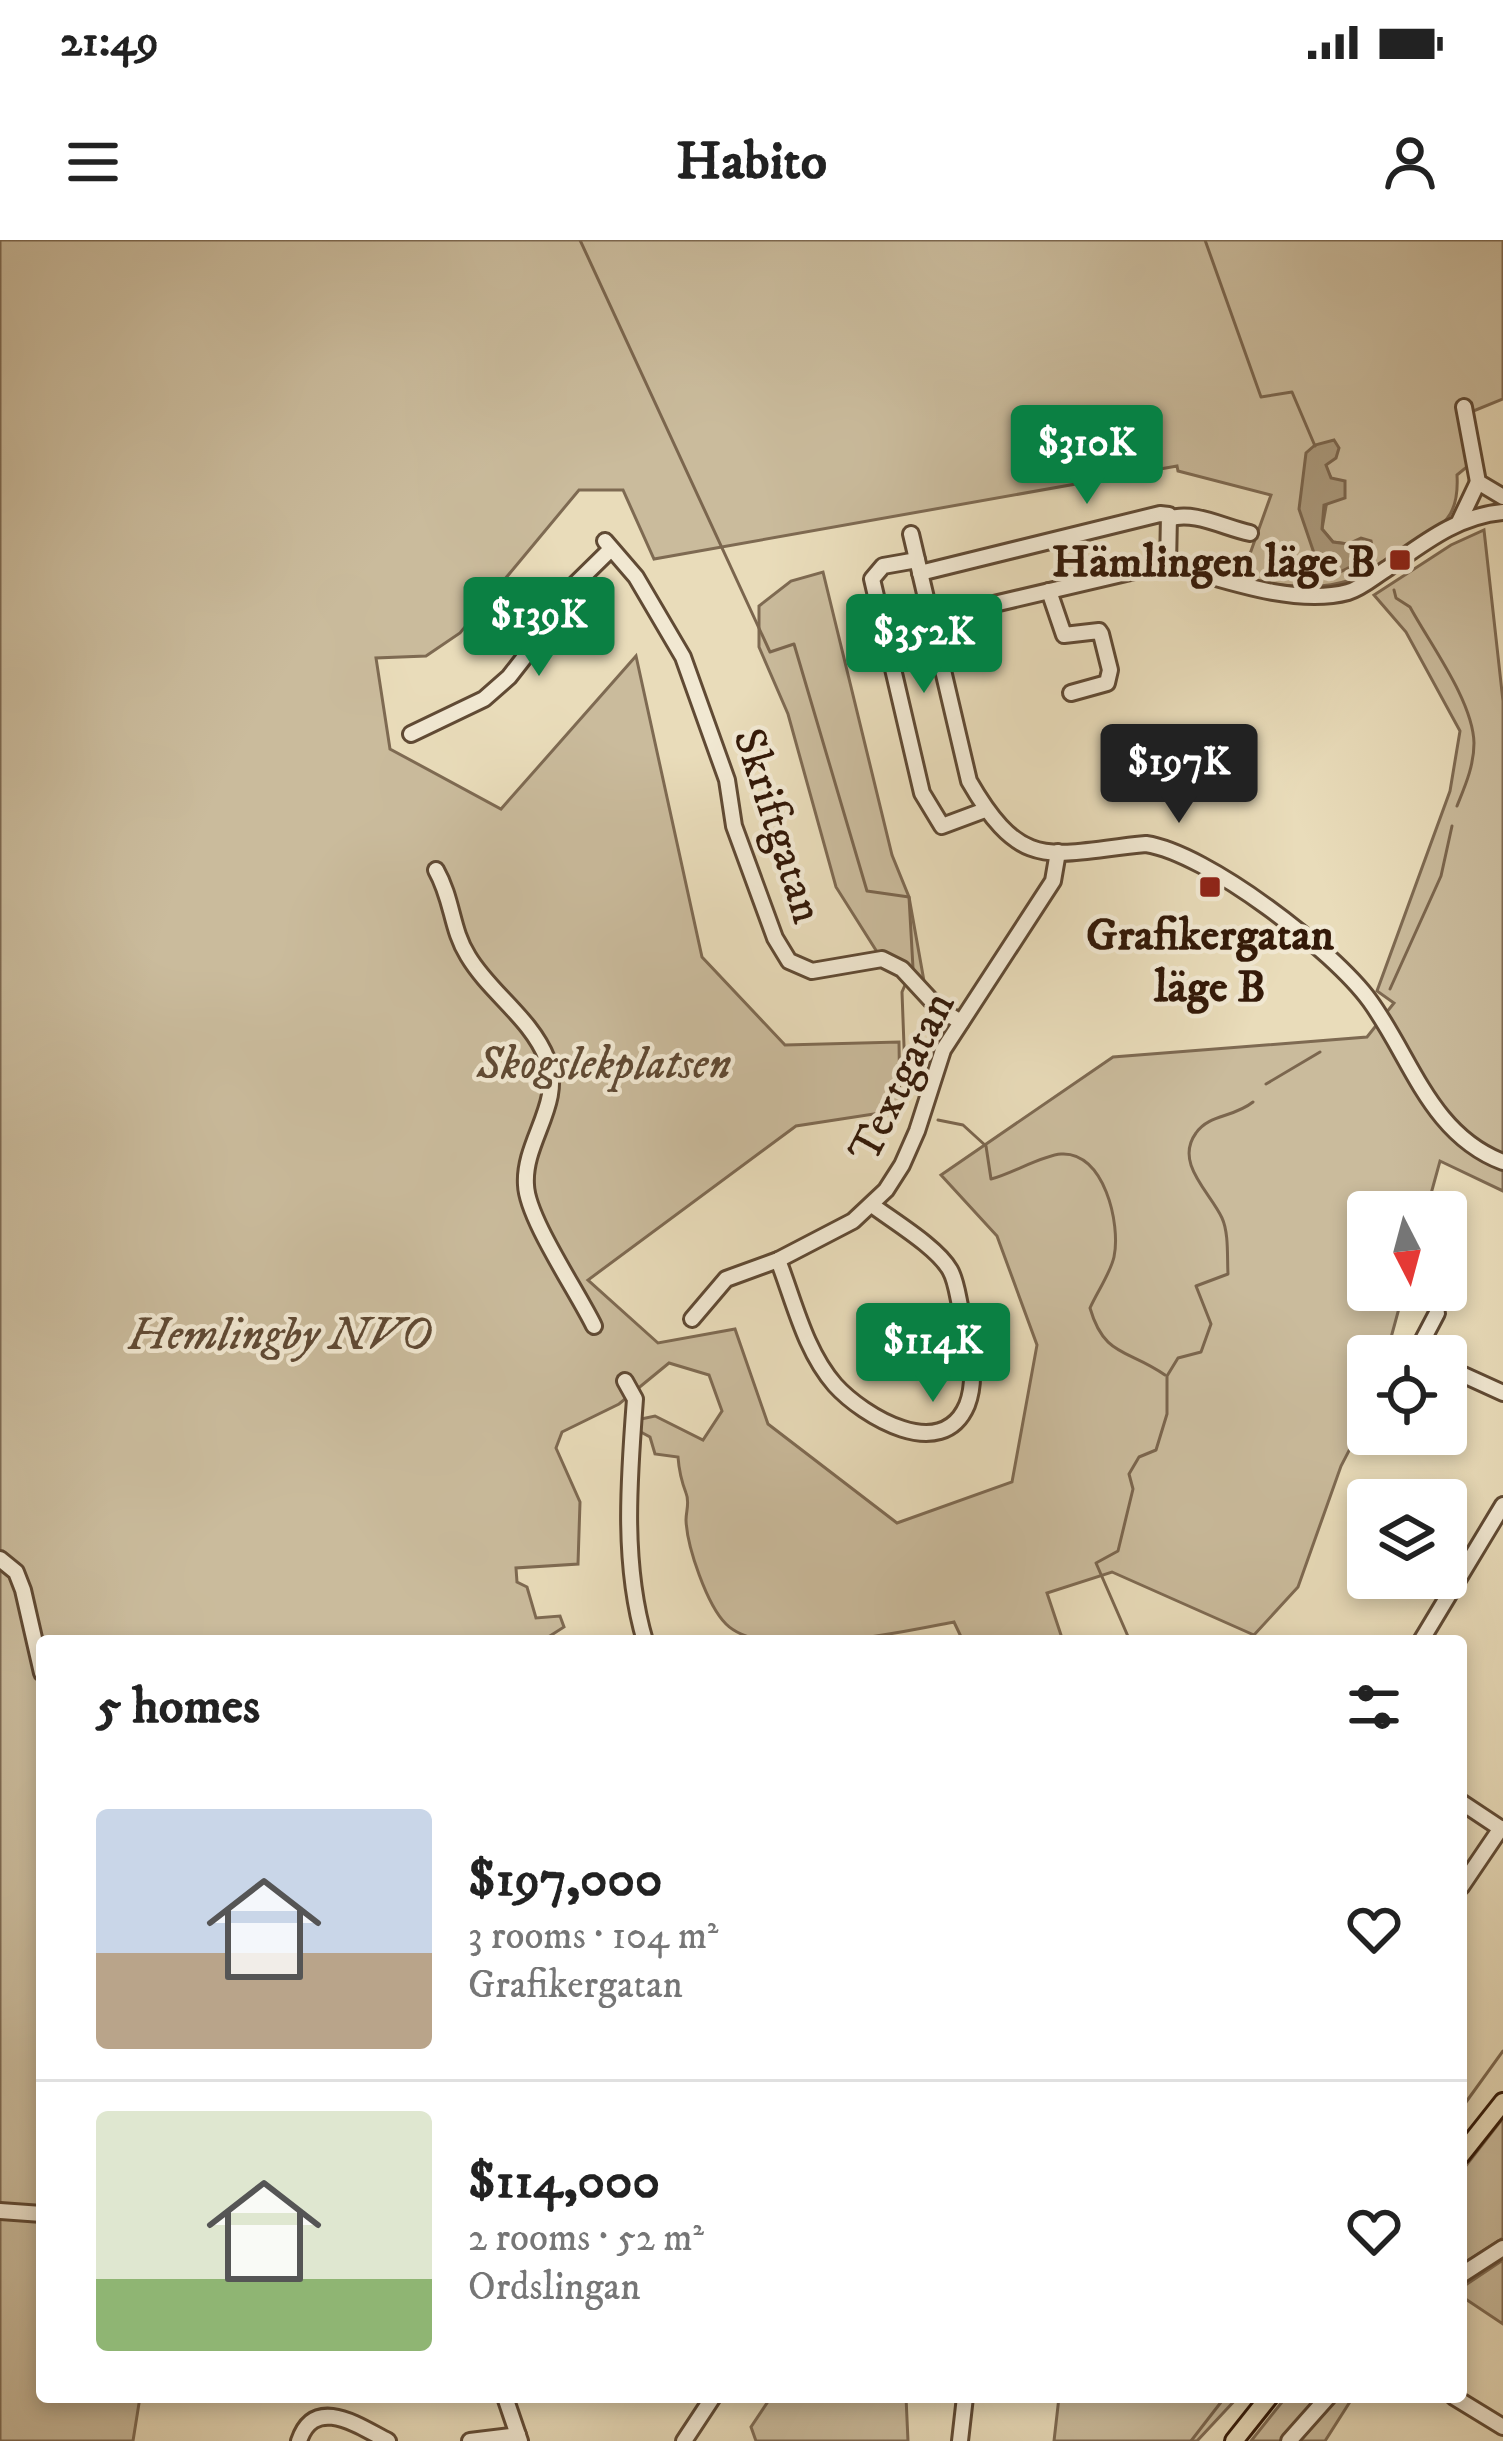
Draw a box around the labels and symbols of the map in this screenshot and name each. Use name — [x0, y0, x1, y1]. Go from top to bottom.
pin: $310K — [1003, 405, 1171, 507]
place label: Hämlingen läge B — [1052, 535, 1376, 591]
marker: Hämlingen läge B — [1387, 547, 1413, 573]
pin: $139K — [455, 577, 623, 679]
pin: $352K — [840, 594, 1008, 696]
street label: Skriftgatan — [719, 722, 835, 930]
pin: $197K — [1095, 724, 1263, 826]
marker: Grafikergatan läge B — [1197, 874, 1223, 900]
place label: Grafikergatan läge B — [1086, 908, 1335, 1016]
street label: Textgatan — [837, 983, 968, 1172]
park label: Skogslekplatsen — [476, 1037, 731, 1093]
north arrow — [1347, 1191, 1467, 1311]
pin: $114K — [849, 1303, 1017, 1405]
park label: Hemlingby NVO — [127, 1308, 432, 1364]

